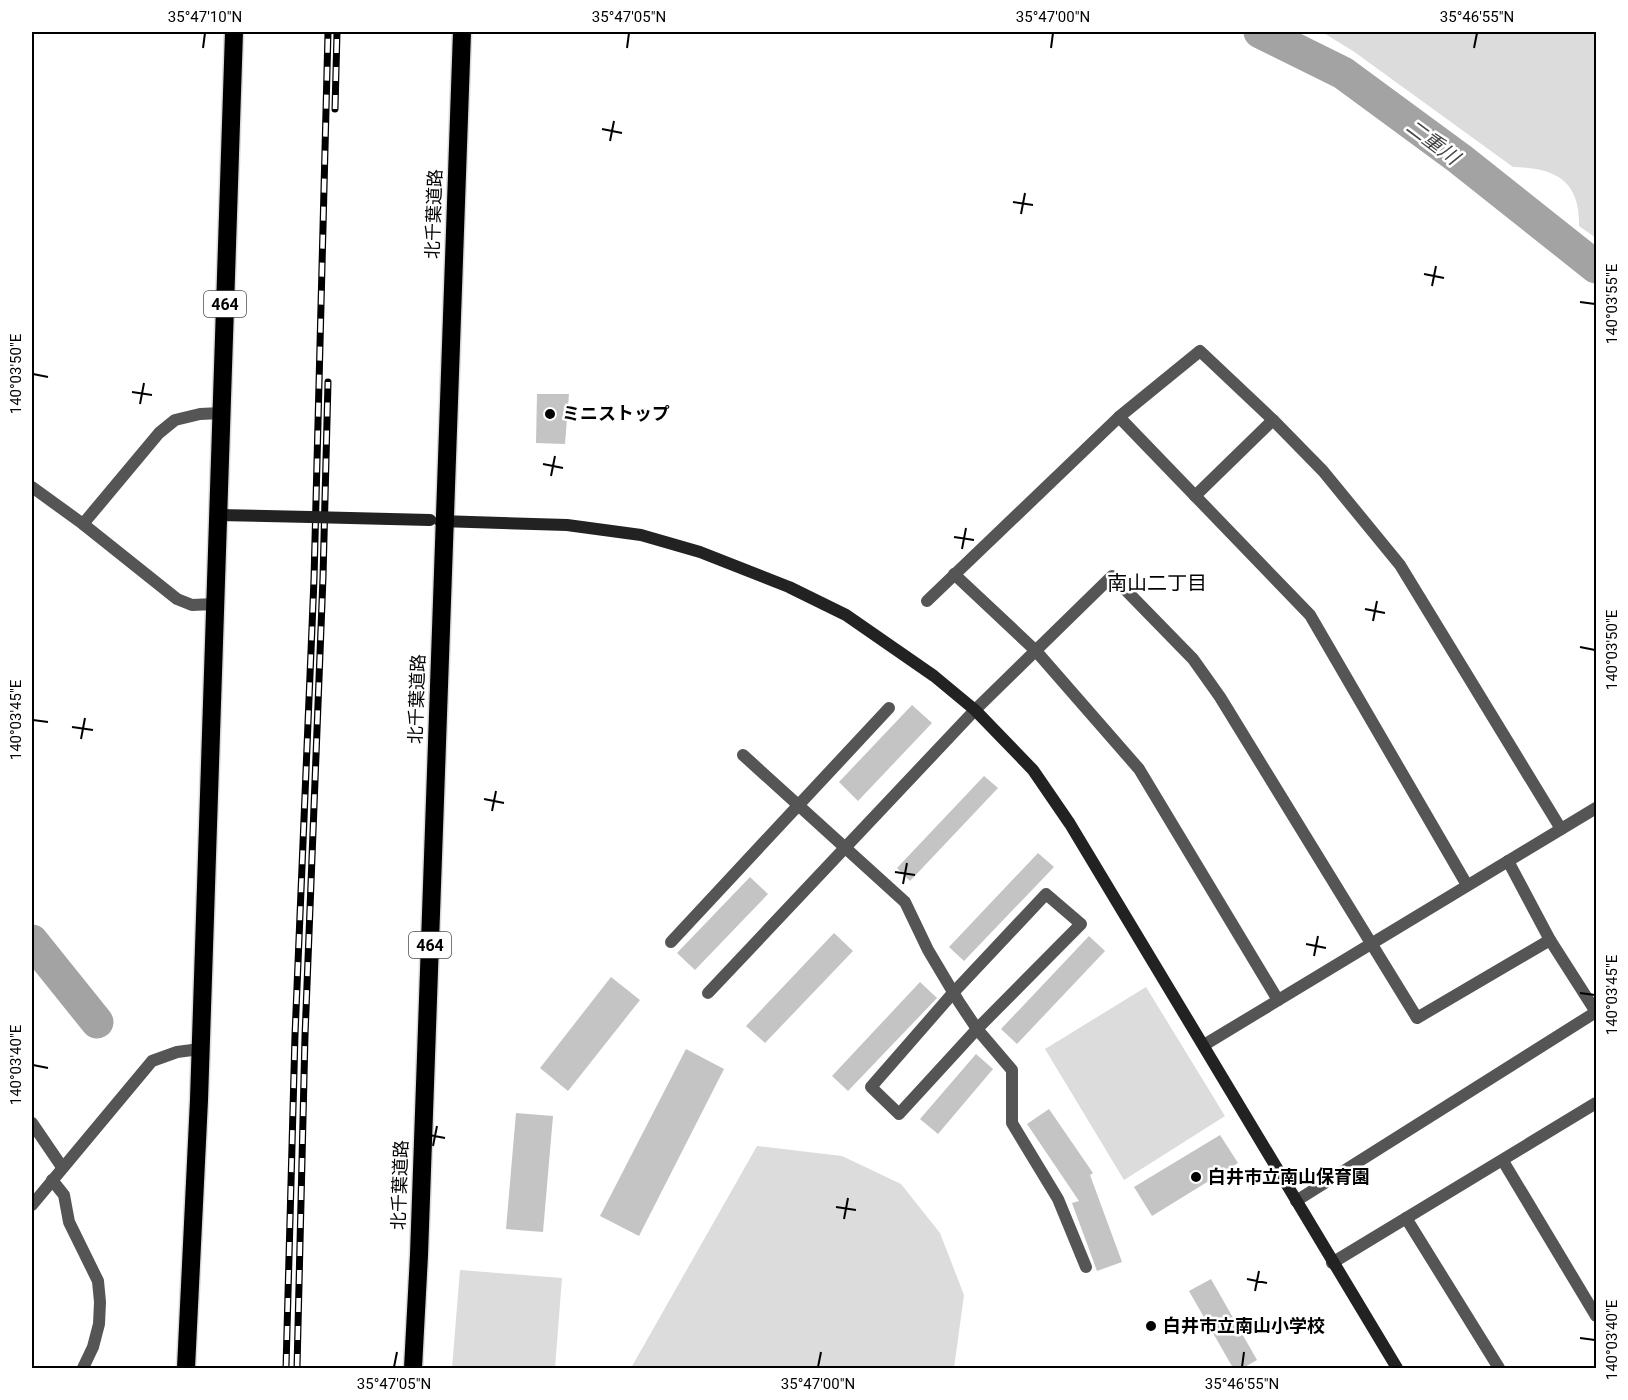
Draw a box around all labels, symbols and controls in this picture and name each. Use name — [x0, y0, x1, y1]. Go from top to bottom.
text: 35°47'10"N — [168, 8, 242, 26]
text: 35°47'05"N — [592, 8, 666, 26]
text: 35°47'00"N — [1016, 8, 1090, 26]
text: 35°46'55"N — [1440, 8, 1514, 26]
water label: 二重川 — [1402, 114, 1466, 171]
street label: 北千葉道路 — [421, 169, 446, 259]
text: 140°03'55"E — [1603, 263, 1621, 344]
road number: 464 — [204, 291, 246, 317]
text: 140°03'50"E — [7, 333, 25, 414]
place label: ミニストップ — [562, 403, 670, 424]
marker: ミニストップ — [543, 407, 557, 421]
district label: 南山二丁目 — [1107, 571, 1207, 595]
text: 140°03'50"E — [1603, 609, 1621, 690]
street label: 北千葉道路 — [404, 654, 429, 744]
text: 140°03'45"E — [7, 679, 25, 760]
road number: 464 — [409, 932, 451, 958]
text: 140°03'45"E — [1603, 954, 1621, 1035]
text: 140°03'40"E — [7, 1024, 25, 1105]
street label: 北千葉道路 — [387, 1140, 412, 1230]
place label: 白井市立南山保育園 — [1208, 1166, 1370, 1187]
marker: 白井市立南山保育園 — [1189, 1170, 1203, 1184]
text: 140°03'40"E — [1603, 1299, 1621, 1380]
place label: 白井市立南山小学校 — [1163, 1315, 1325, 1336]
marker: 白井市立南山小学校 — [1144, 1319, 1158, 1333]
text: 35°47'05"N — [357, 1375, 431, 1393]
text: 35°47'00"N — [781, 1375, 855, 1393]
text: 35°46'55"N — [1205, 1375, 1279, 1393]

